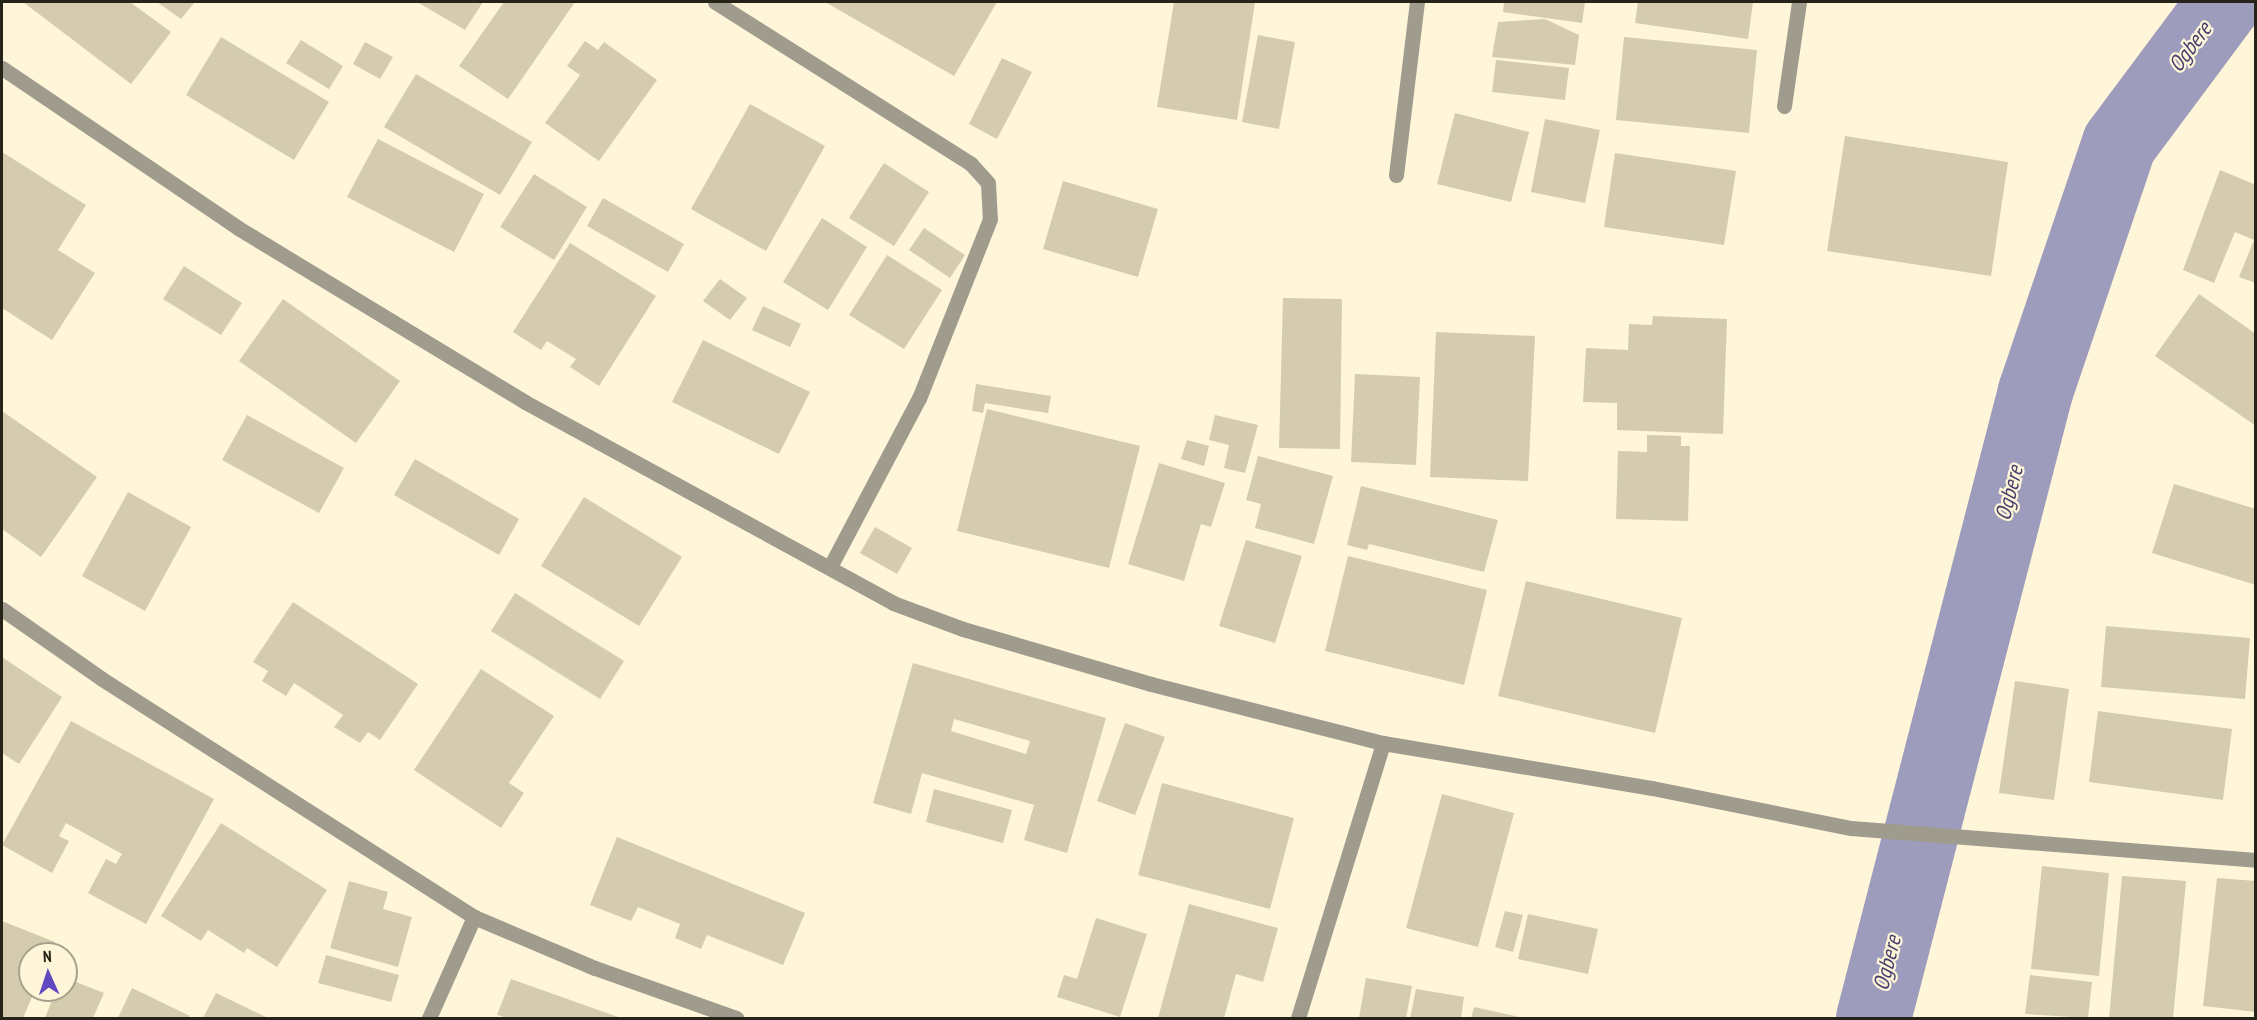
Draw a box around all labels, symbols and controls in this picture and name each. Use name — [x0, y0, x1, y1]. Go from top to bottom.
water label: Ogbere — [2163, 17, 2217, 77]
water label: Ogbere — [1989, 463, 2029, 523]
water label: Ogbere — [1867, 933, 1907, 993]
north arrow — [18, 942, 78, 1002]
text: N — [42, 946, 52, 966]

